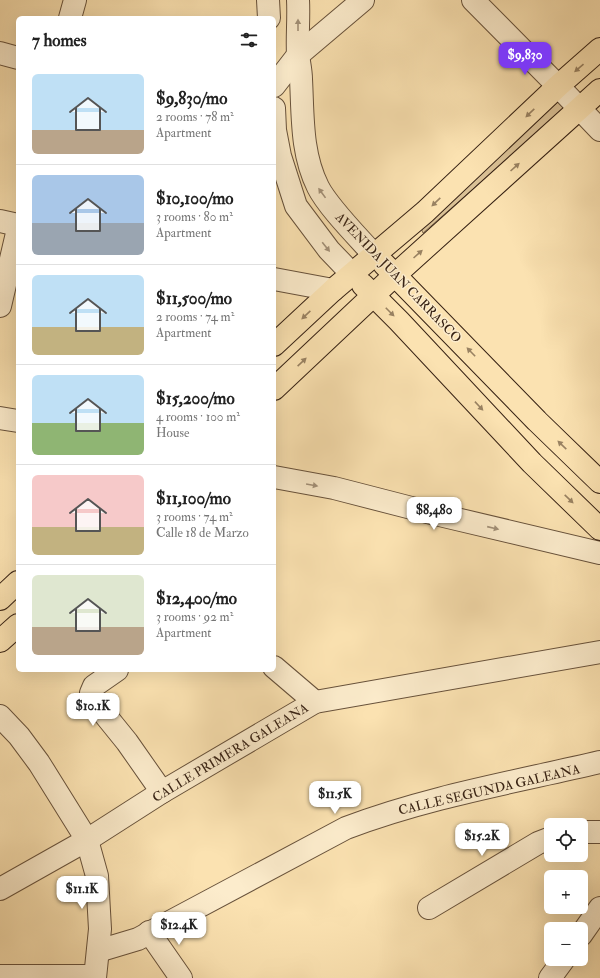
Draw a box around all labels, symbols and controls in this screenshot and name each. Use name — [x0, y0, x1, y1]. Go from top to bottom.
one-way arrow — [295, 18, 301, 31]
icon: filters — [238, 29, 260, 51]
text: 7 homes — [32, 30, 87, 51]
pin: $9,830 — [492, 42, 558, 76]
text: $9,830 — [508, 47, 542, 63]
one-way arrow — [575, 63, 584, 72]
text: $9,830/mo — [156, 88, 227, 109]
icon: home — [64, 90, 112, 138]
one-way arrow — [525, 108, 535, 118]
text: 2 rooms · 78 m² — [156, 109, 234, 125]
text: Apartment — [156, 125, 212, 141]
one-way arrow — [509, 163, 520, 172]
text: $10,100/mo — [156, 188, 233, 209]
one-way arrow — [318, 188, 326, 198]
icon: home — [64, 191, 112, 239]
one-way arrow — [431, 197, 440, 206]
text: 3 rooms · 80 m² — [156, 209, 233, 225]
street label: AVENIDA JUAN CARRASCO — [331, 209, 465, 346]
text: Apartment — [156, 225, 212, 241]
one-way arrow — [321, 241, 330, 252]
one-way arrow — [413, 250, 423, 259]
text: $11,500/mo — [156, 288, 232, 309]
icon: home — [64, 291, 112, 339]
one-way arrow — [385, 307, 395, 316]
text: 2 rooms · 74 m² — [156, 309, 234, 325]
one-way arrow — [301, 310, 311, 320]
text: Apartment — [156, 325, 212, 341]
one-way arrow — [466, 347, 476, 357]
one-way arrow — [297, 357, 307, 367]
text: $15,200/mo — [156, 388, 235, 409]
icon: home — [64, 391, 112, 439]
one-way arrow — [474, 401, 484, 411]
text: 4 rooms · 100 m² — [156, 409, 240, 425]
text: House — [156, 425, 189, 441]
one-way arrow — [557, 440, 567, 450]
one-way arrow — [306, 482, 318, 488]
text: $11,100/mo — [156, 488, 231, 509]
icon: home — [64, 491, 112, 539]
one-way arrow — [565, 494, 574, 503]
pin: $8,480 — [401, 497, 467, 531]
text: $8,480 — [416, 502, 452, 518]
text: 3 rooms · 74 m² — [156, 509, 233, 525]
text: Calle 18 de Marzo — [156, 525, 249, 541]
one-way arrow — [487, 525, 499, 531]
text: $12,400/mo — [156, 588, 237, 609]
icon: home — [64, 591, 112, 639]
text: 3 rooms · 92 m² — [156, 609, 233, 625]
text: Apartment — [156, 625, 212, 641]
pin: $10.1K — [60, 693, 126, 727]
text: $10.1K — [76, 698, 110, 714]
street label: CALLE PRIMERA GALEANA — [150, 700, 312, 806]
street label: CALLE SEGUNDA GALEANA — [397, 761, 582, 819]
pin: $11.5K — [302, 781, 368, 815]
text: $11.5K — [318, 786, 352, 802]
map controls — [544, 818, 588, 966]
button: locate — [544, 818, 588, 862]
pin: $15.2K — [449, 823, 515, 857]
text: $15.2K — [464, 828, 500, 844]
button: + — [544, 870, 588, 914]
pin: $11.1K — [49, 876, 115, 910]
text: $11.1K — [66, 881, 98, 897]
pin: $12.4K — [146, 912, 212, 946]
text: $12.4K — [160, 917, 198, 933]
button: − — [544, 922, 588, 966]

